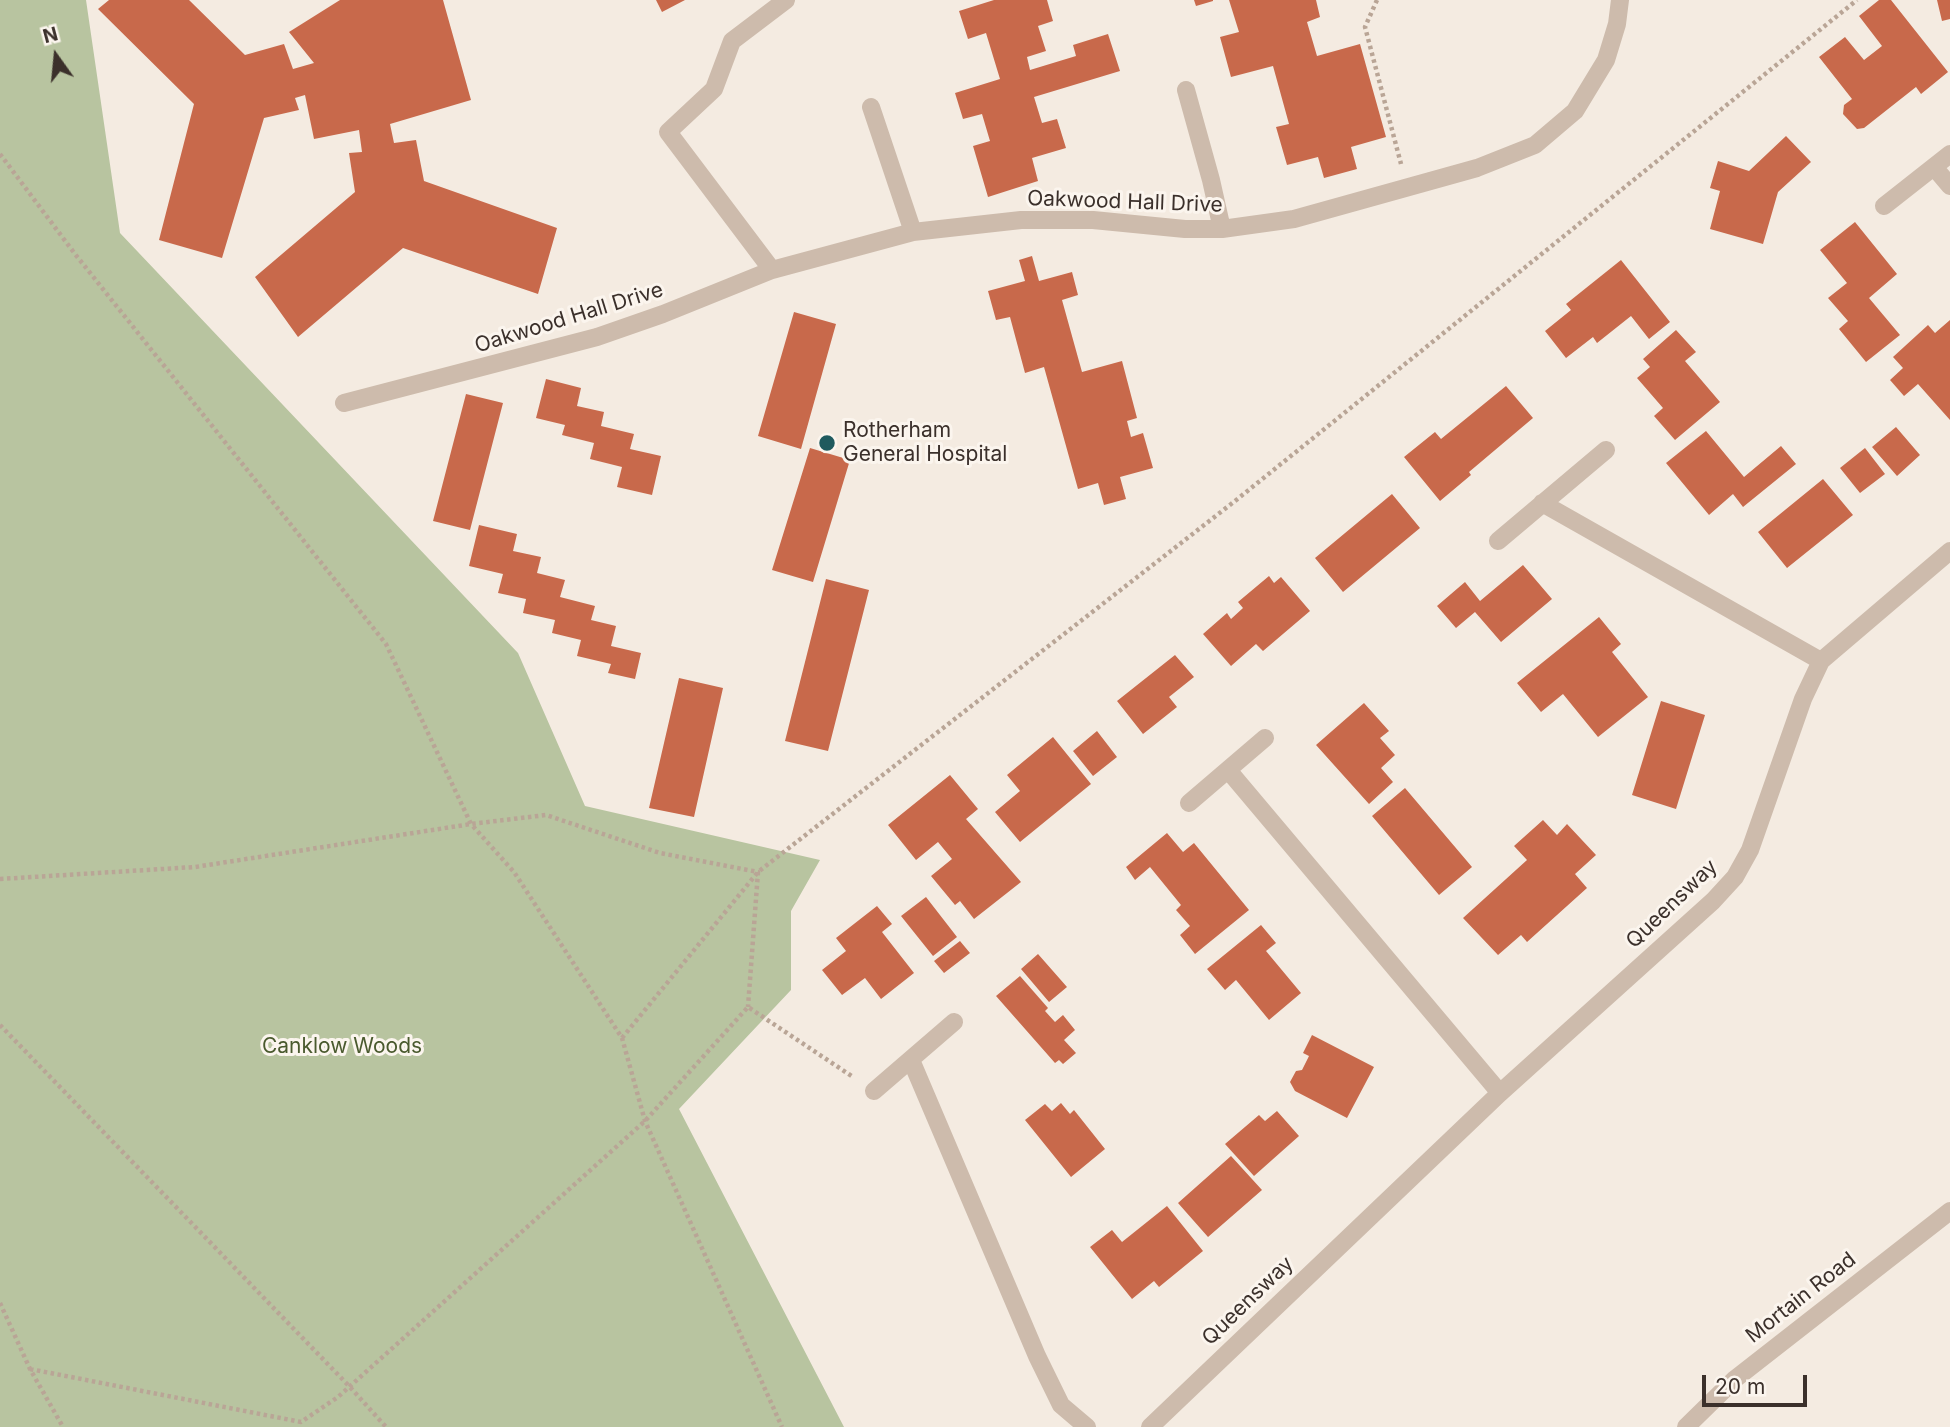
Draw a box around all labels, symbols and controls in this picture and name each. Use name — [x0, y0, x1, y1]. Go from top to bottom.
north arrow — [21, 21, 91, 91]
text: N — [40, 22, 60, 48]
street label: Oakwood Hall Drive — [1027, 186, 1223, 218]
street label: Oakwood Hall Drive — [472, 277, 666, 359]
place label: Rotherham General Hospital — [843, 418, 1007, 468]
marker: Rotherham General Hospital — [817, 433, 837, 453]
street label: Queensway — [1621, 854, 1723, 954]
park label: Canklow Woods — [262, 1034, 422, 1060]
street label: Mortain Road — [1741, 1247, 1861, 1349]
street label: Queensway — [1197, 1251, 1299, 1351]
scale bar — [1705, 1360, 1810, 1404]
text: 20 m — [1715, 1374, 1765, 1399]

